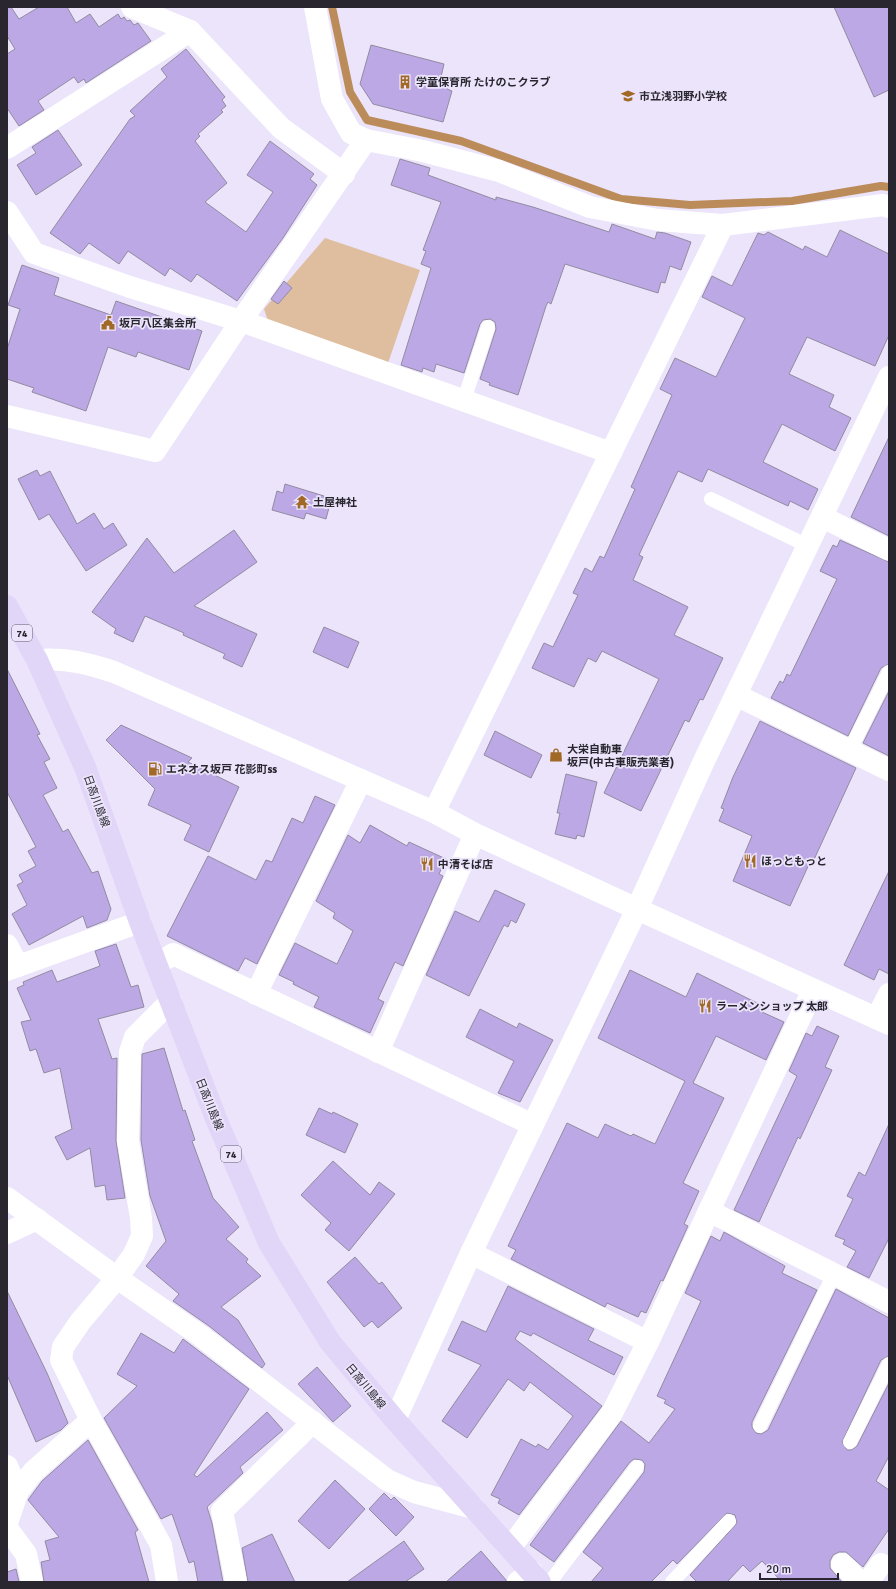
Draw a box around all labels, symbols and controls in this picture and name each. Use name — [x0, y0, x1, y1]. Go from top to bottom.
building icon: 学童保育所 たけのこクラブ — [397, 74, 413, 90]
place label: 学童保育所 たけのこクラブ — [416, 76, 550, 89]
school or university icon: 市立浅羽野小学校 — [620, 88, 636, 104]
place label: 市立浅羽野小学校 — [639, 90, 727, 103]
public building icon: 坂戸八区集会所 — [100, 315, 116, 331]
place label: 坂戸八区集会所 — [119, 317, 196, 330]
temple icon: 土屋神社 — [294, 494, 310, 510]
place label: 土屋神社 — [313, 496, 357, 509]
road number: 74 — [12, 625, 32, 641]
place label: 大栄自動車 坂戸(中古車販売業者) — [567, 743, 674, 769]
shop icon: 大栄自動車 坂戸(中古車販売業者) — [548, 747, 564, 763]
fuel station icon: エネオス坂戸 花影町ss — [147, 761, 163, 777]
place label: エネオス坂戸 花影町ss — [166, 763, 277, 776]
street label: 日高川島線 — [81, 773, 112, 829]
restaurant icon: ほっともっと — [742, 853, 758, 869]
place label: ほっともっと — [761, 855, 827, 868]
restaurant icon: 中清そば店 — [419, 856, 435, 872]
place label: 中清そば店 — [438, 858, 493, 871]
restaurant icon: ラーメンショップ 太郎 — [697, 998, 713, 1014]
place label: ラーメンショップ 太郎 — [716, 1000, 828, 1013]
street label: 日高川島線 — [193, 1076, 226, 1132]
road number: 74 — [221, 1146, 241, 1162]
street label: 日高川島線 — [343, 1361, 388, 1412]
scale bar — [760, 1555, 838, 1581]
text: 20 m — [766, 1562, 791, 1577]

